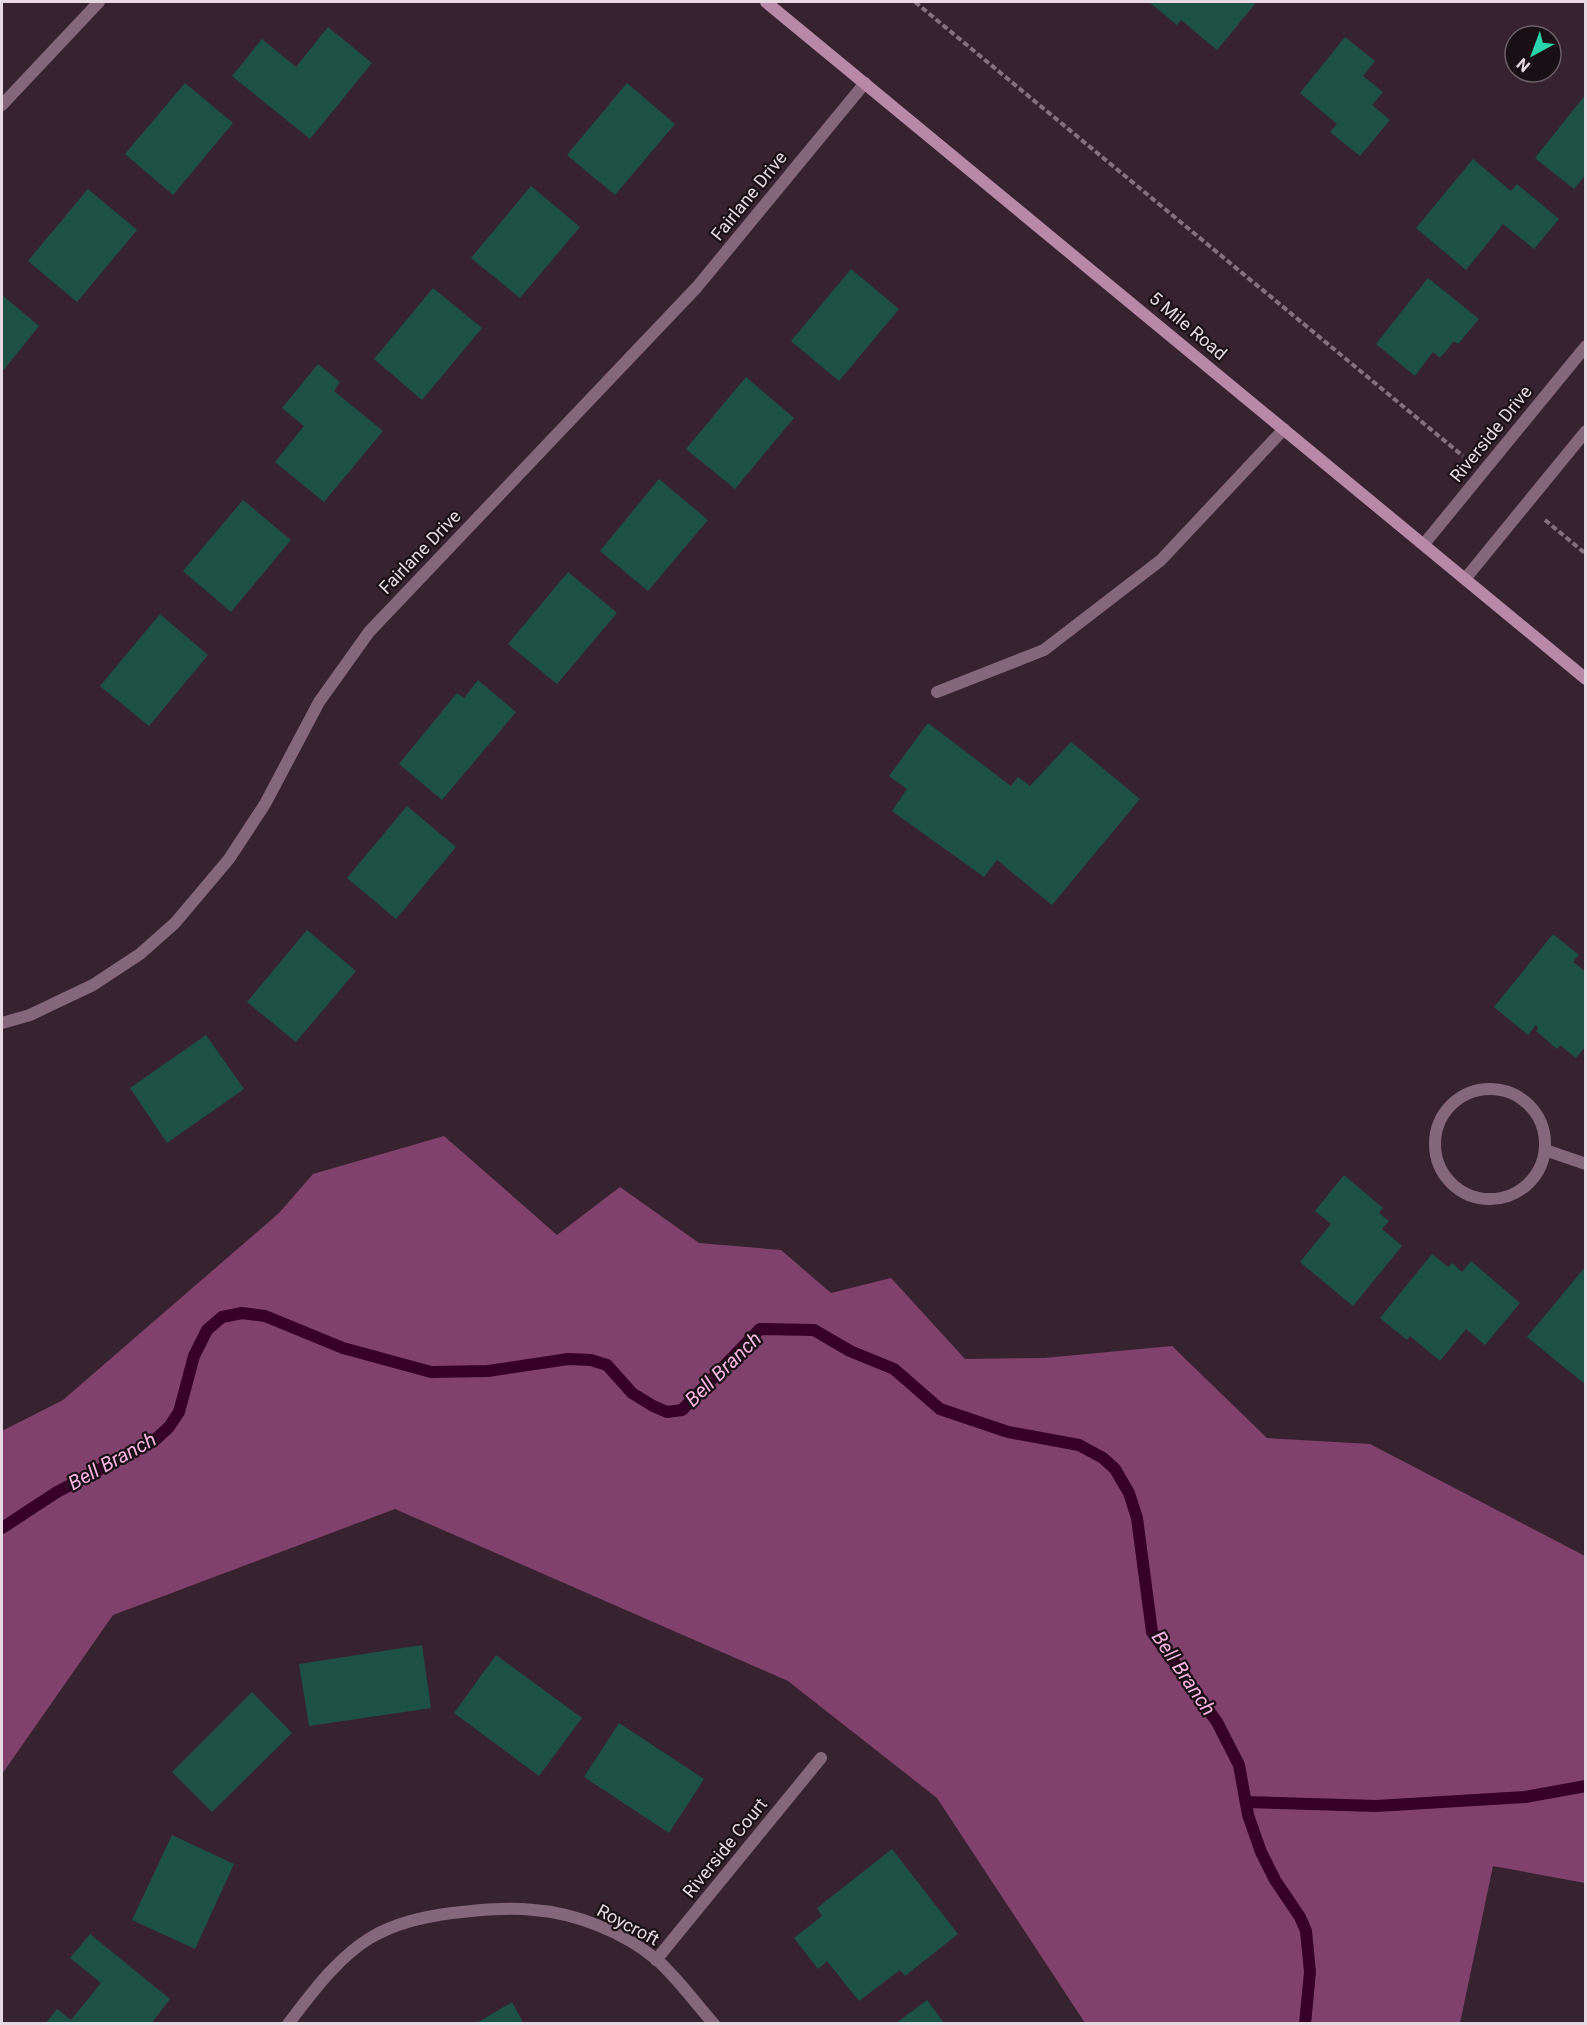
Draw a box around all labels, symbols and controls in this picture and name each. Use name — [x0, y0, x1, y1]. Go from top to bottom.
north arrow — [1503, 24, 1563, 84]
text: N — [1513, 54, 1534, 76]
street label: Fairlane Drive — [706, 147, 791, 244]
street label: 5 Mile Road — [1145, 287, 1231, 364]
street label: Riverside Drive — [1445, 381, 1536, 486]
street label: Fairlane Drive — [374, 505, 465, 598]
water label: Bell Branch — [680, 1327, 766, 1411]
water label: Bell Branch — [64, 1427, 160, 1495]
water label: Bell Branch — [1147, 1626, 1221, 1720]
street label: Riverside Court — [678, 1794, 771, 1902]
street label: Roycroft — [594, 1899, 663, 1950]

